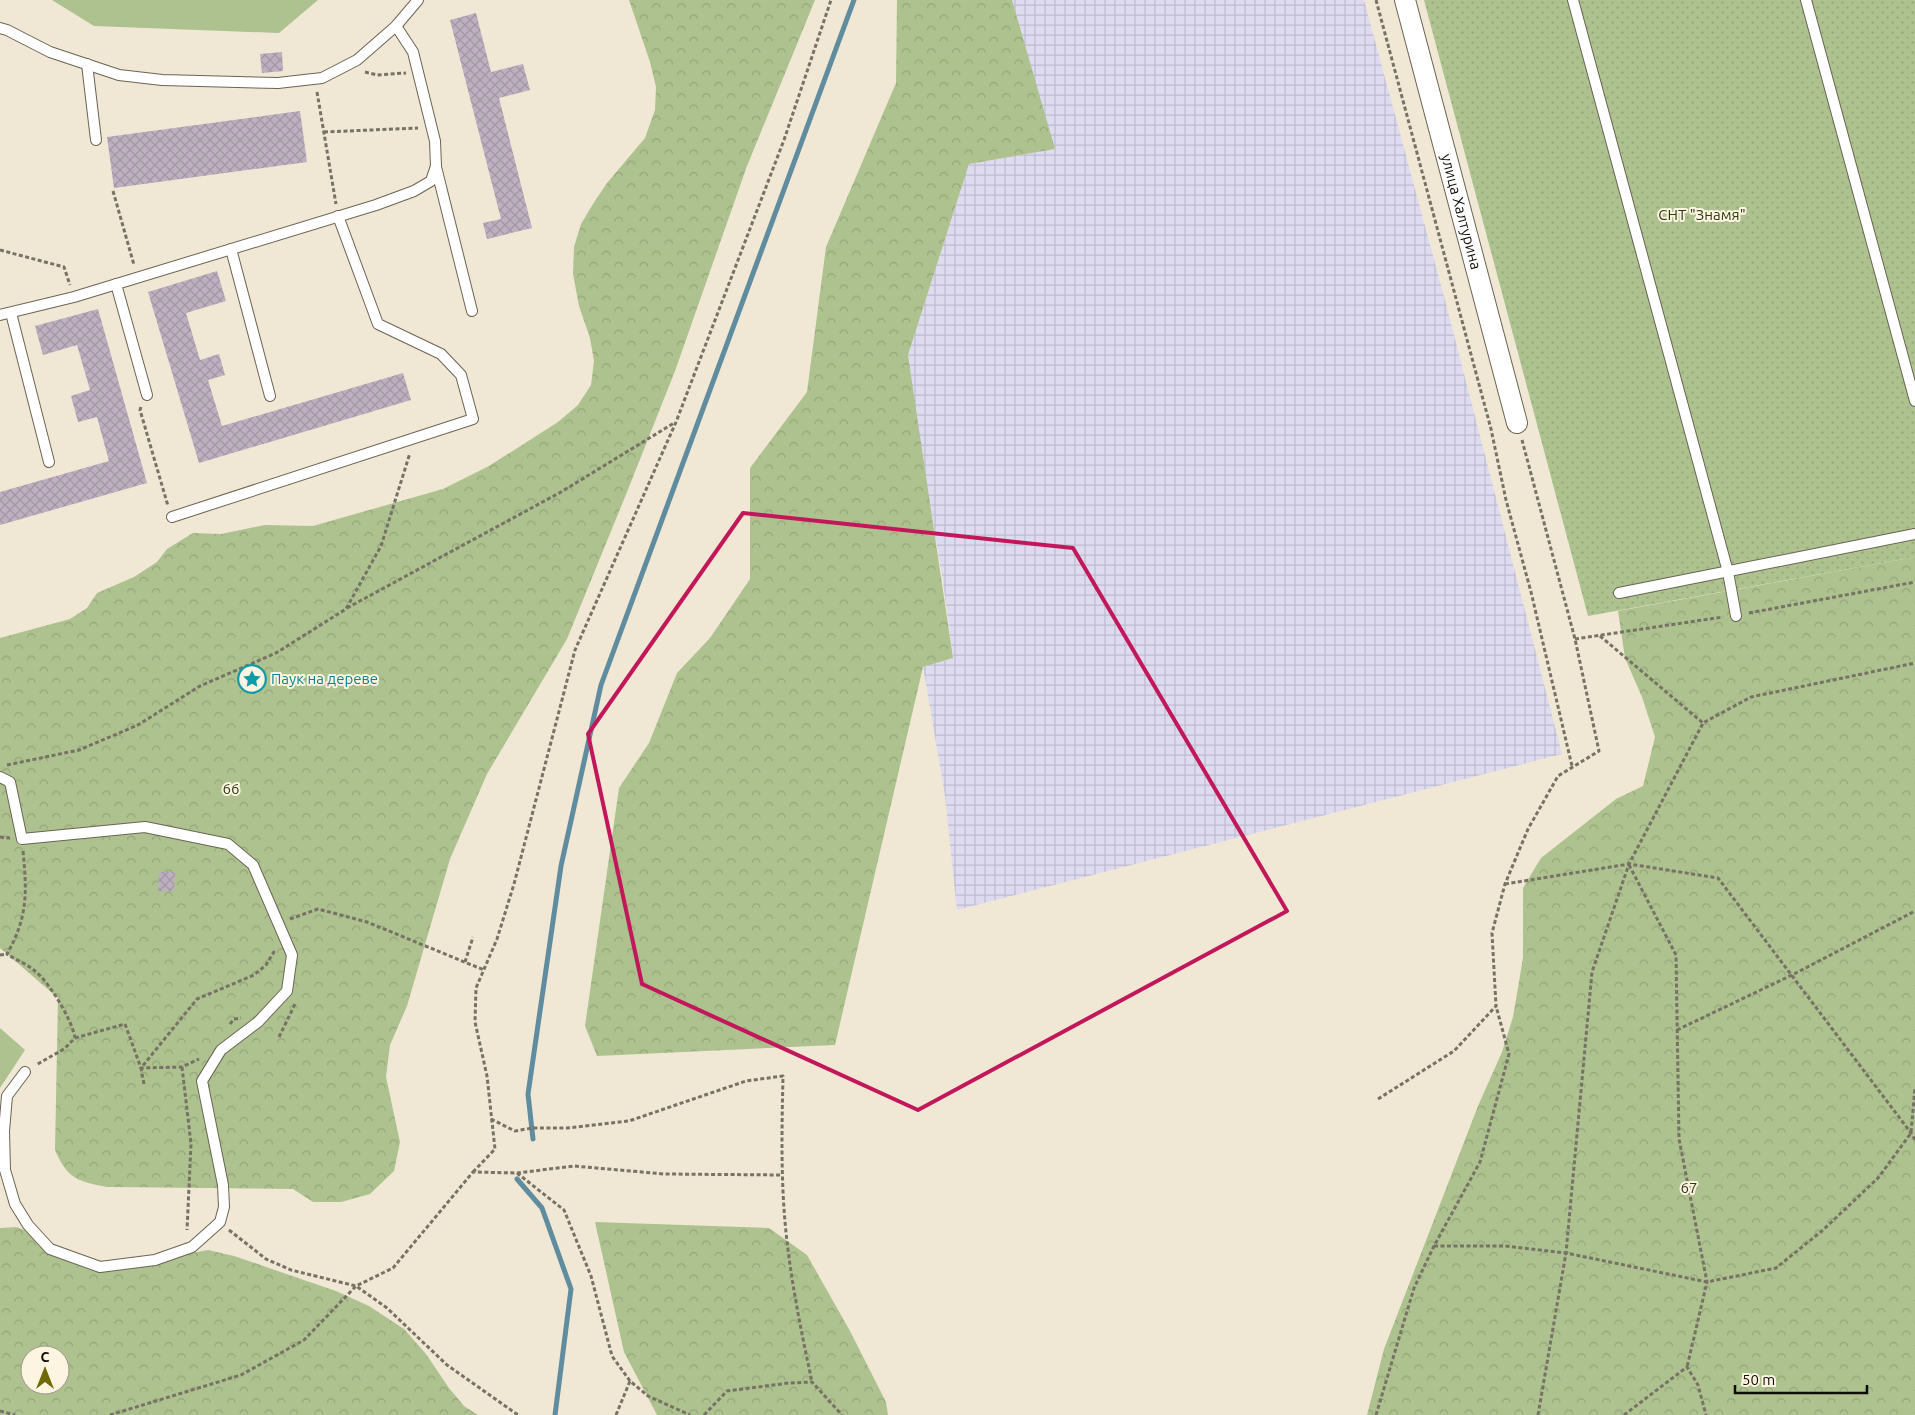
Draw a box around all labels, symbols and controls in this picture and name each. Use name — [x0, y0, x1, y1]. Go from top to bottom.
street label: улица Халтурина — [1438, 152, 1485, 271]
park label: СНТ "Знамя" — [1658, 206, 1746, 223]
place icon: Паук на дереве — [237, 664, 267, 694]
place label: Паук на дереве — [271, 670, 378, 687]
park label: 66 — [223, 780, 239, 797]
park label: 67 — [1681, 1179, 1697, 1196]
north arrow — [20, 1345, 70, 1395]
text: С — [41, 1349, 50, 1365]
scale bar — [1735, 1362, 1868, 1394]
text: 50 m — [1742, 1371, 1775, 1388]

